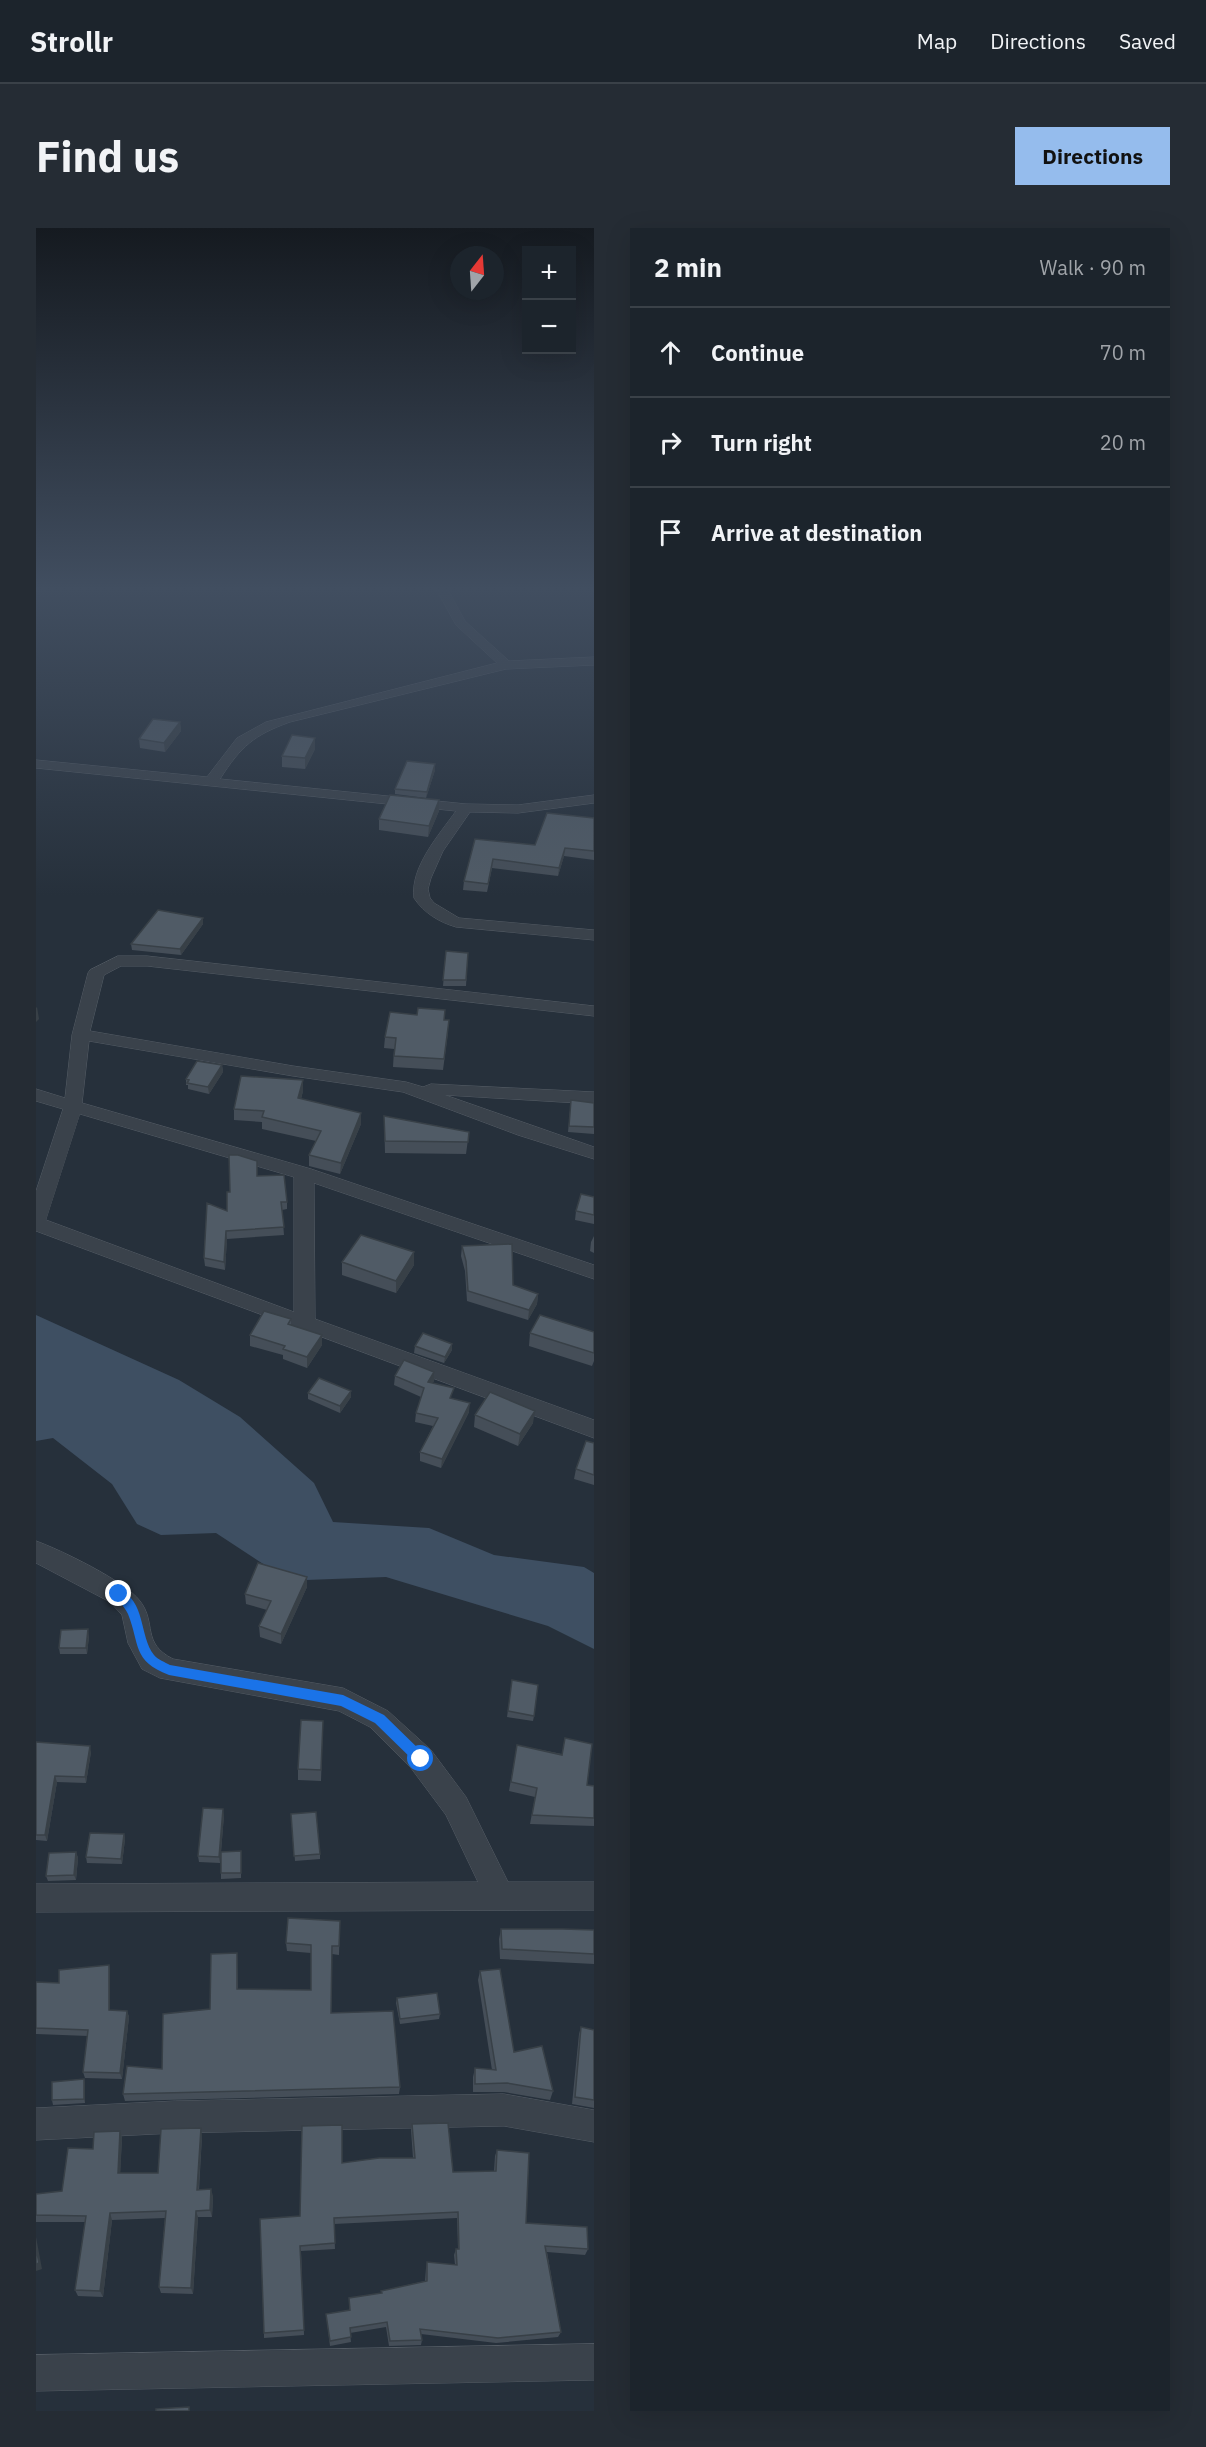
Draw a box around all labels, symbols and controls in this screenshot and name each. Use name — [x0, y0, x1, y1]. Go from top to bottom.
text: Strollr — [30, 23, 113, 60]
text: Map — [917, 27, 957, 55]
text: Directions — [990, 27, 1086, 55]
text: Saved — [1119, 27, 1176, 55]
button: Directions — [1015, 127, 1170, 185]
text: Find us — [36, 129, 179, 184]
north arrow — [450, 246, 504, 300]
map controls — [522, 246, 576, 354]
button: + — [522, 246, 576, 300]
text: 2 min — [654, 250, 722, 284]
text: Walk · 90 m — [1040, 254, 1146, 281]
button: − — [522, 300, 576, 354]
icon: ahead — [654, 336, 687, 369]
text: Continue — [711, 338, 804, 367]
text: 70 m — [1100, 339, 1146, 366]
icon: right — [654, 426, 687, 459]
text: Turn right — [711, 428, 812, 457]
text: 20 m — [1100, 429, 1146, 456]
icon: arrive — [654, 516, 687, 549]
text: Arrive at destination — [711, 518, 922, 547]
route end — [105, 1580, 131, 1606]
route start — [407, 1745, 433, 1771]

